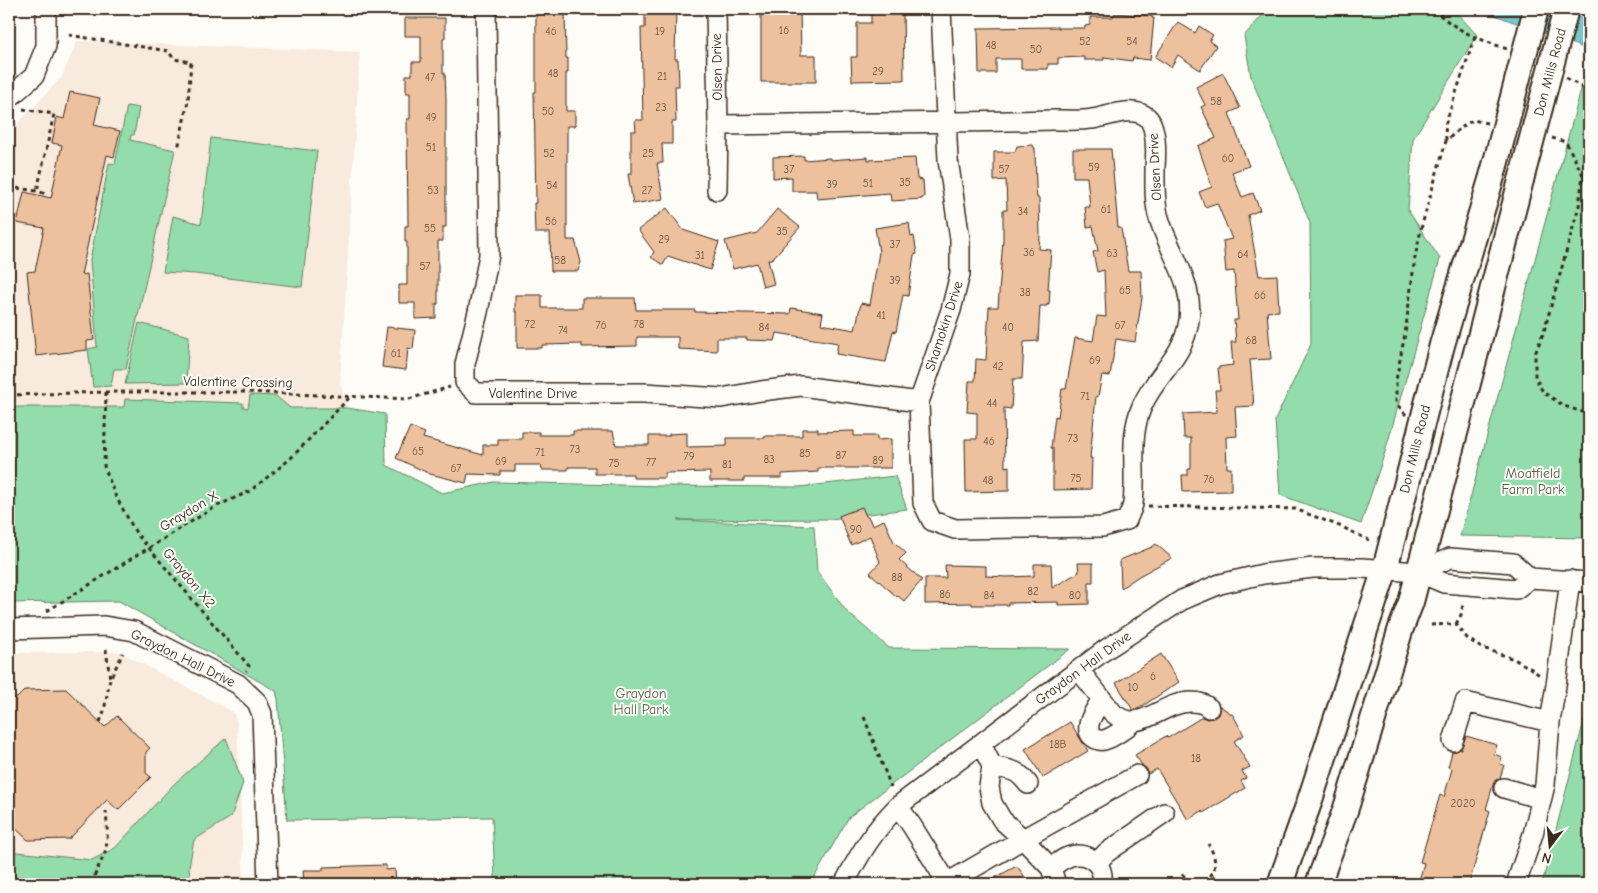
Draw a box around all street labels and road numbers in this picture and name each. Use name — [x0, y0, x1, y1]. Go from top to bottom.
street label: Don Mills Road — [1530, 26, 1570, 118]
street label: Olsen Drive — [708, 33, 726, 101]
street label: Olsen Drive — [1145, 133, 1165, 201]
street label: Shamokin Drive — [921, 279, 967, 373]
street label: Valentine Crossing — [183, 373, 293, 391]
street label: Valentine Drive — [489, 385, 577, 402]
street label: Don Mills Road — [1396, 403, 1434, 495]
street label: Graydon X — [157, 487, 221, 535]
street label: Graydon X2 — [159, 545, 219, 611]
street label: Graydon Hall Drive — [128, 625, 238, 691]
street label: Graydon Hall Drive — [1032, 628, 1134, 708]

